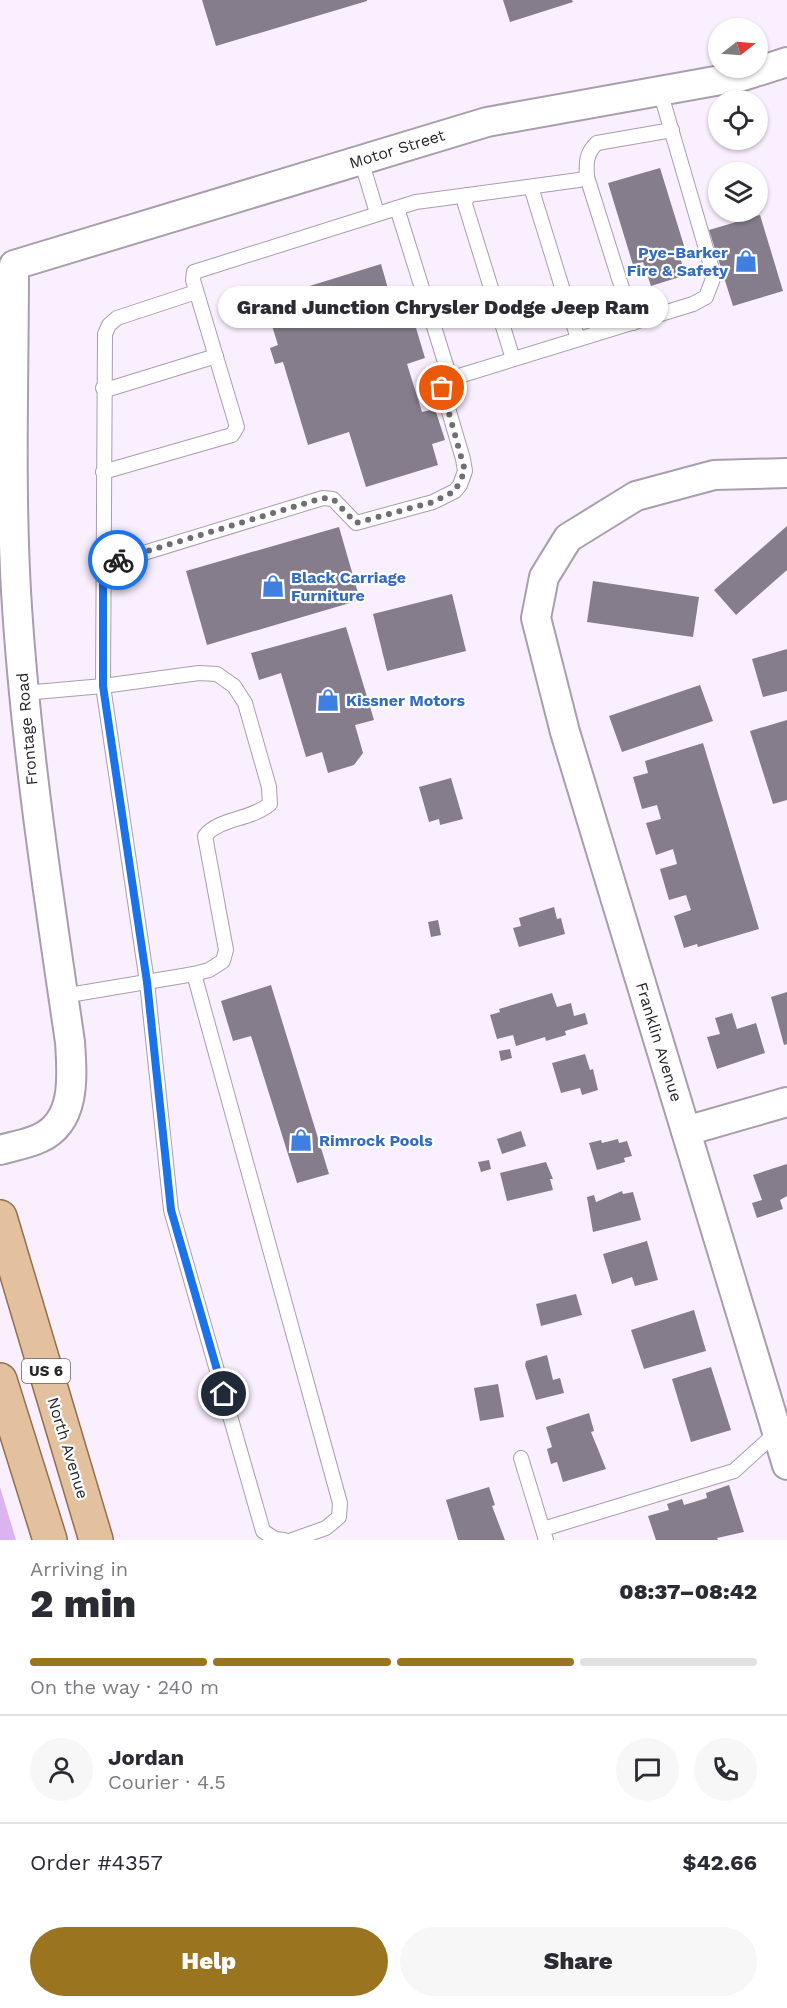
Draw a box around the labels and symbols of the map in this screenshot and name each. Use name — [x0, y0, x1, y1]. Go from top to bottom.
north arrow — [708, 18, 768, 78]
street label: Motor Street — [347, 125, 447, 173]
place label: Pye-Barker Fire & Safety — [627, 243, 729, 280]
shop icon: Pye-Barker Fire & Safety — [733, 248, 759, 274]
callout: Grand Junction Chrysler Dodge Jeep Ram — [217, 286, 667, 328]
pin — [416, 362, 467, 413]
courier — [88, 530, 148, 590]
place label: Black Carriage Furniture — [291, 568, 406, 605]
shop icon: Black Carriage Furniture — [260, 573, 286, 599]
street label: Frontage Road — [13, 672, 41, 786]
shop icon: Kissner Motors — [315, 687, 341, 713]
place label: Kissner Motors — [346, 691, 466, 710]
street label: Franklin Avenue — [632, 980, 686, 1104]
shop icon: Rimrock Pools — [288, 1127, 314, 1153]
place label: Rimrock Pools — [319, 1131, 433, 1150]
road number: US 6 — [22, 1359, 70, 1383]
pin — [198, 1368, 249, 1419]
street label: North Avenue — [44, 1395, 92, 1501]

